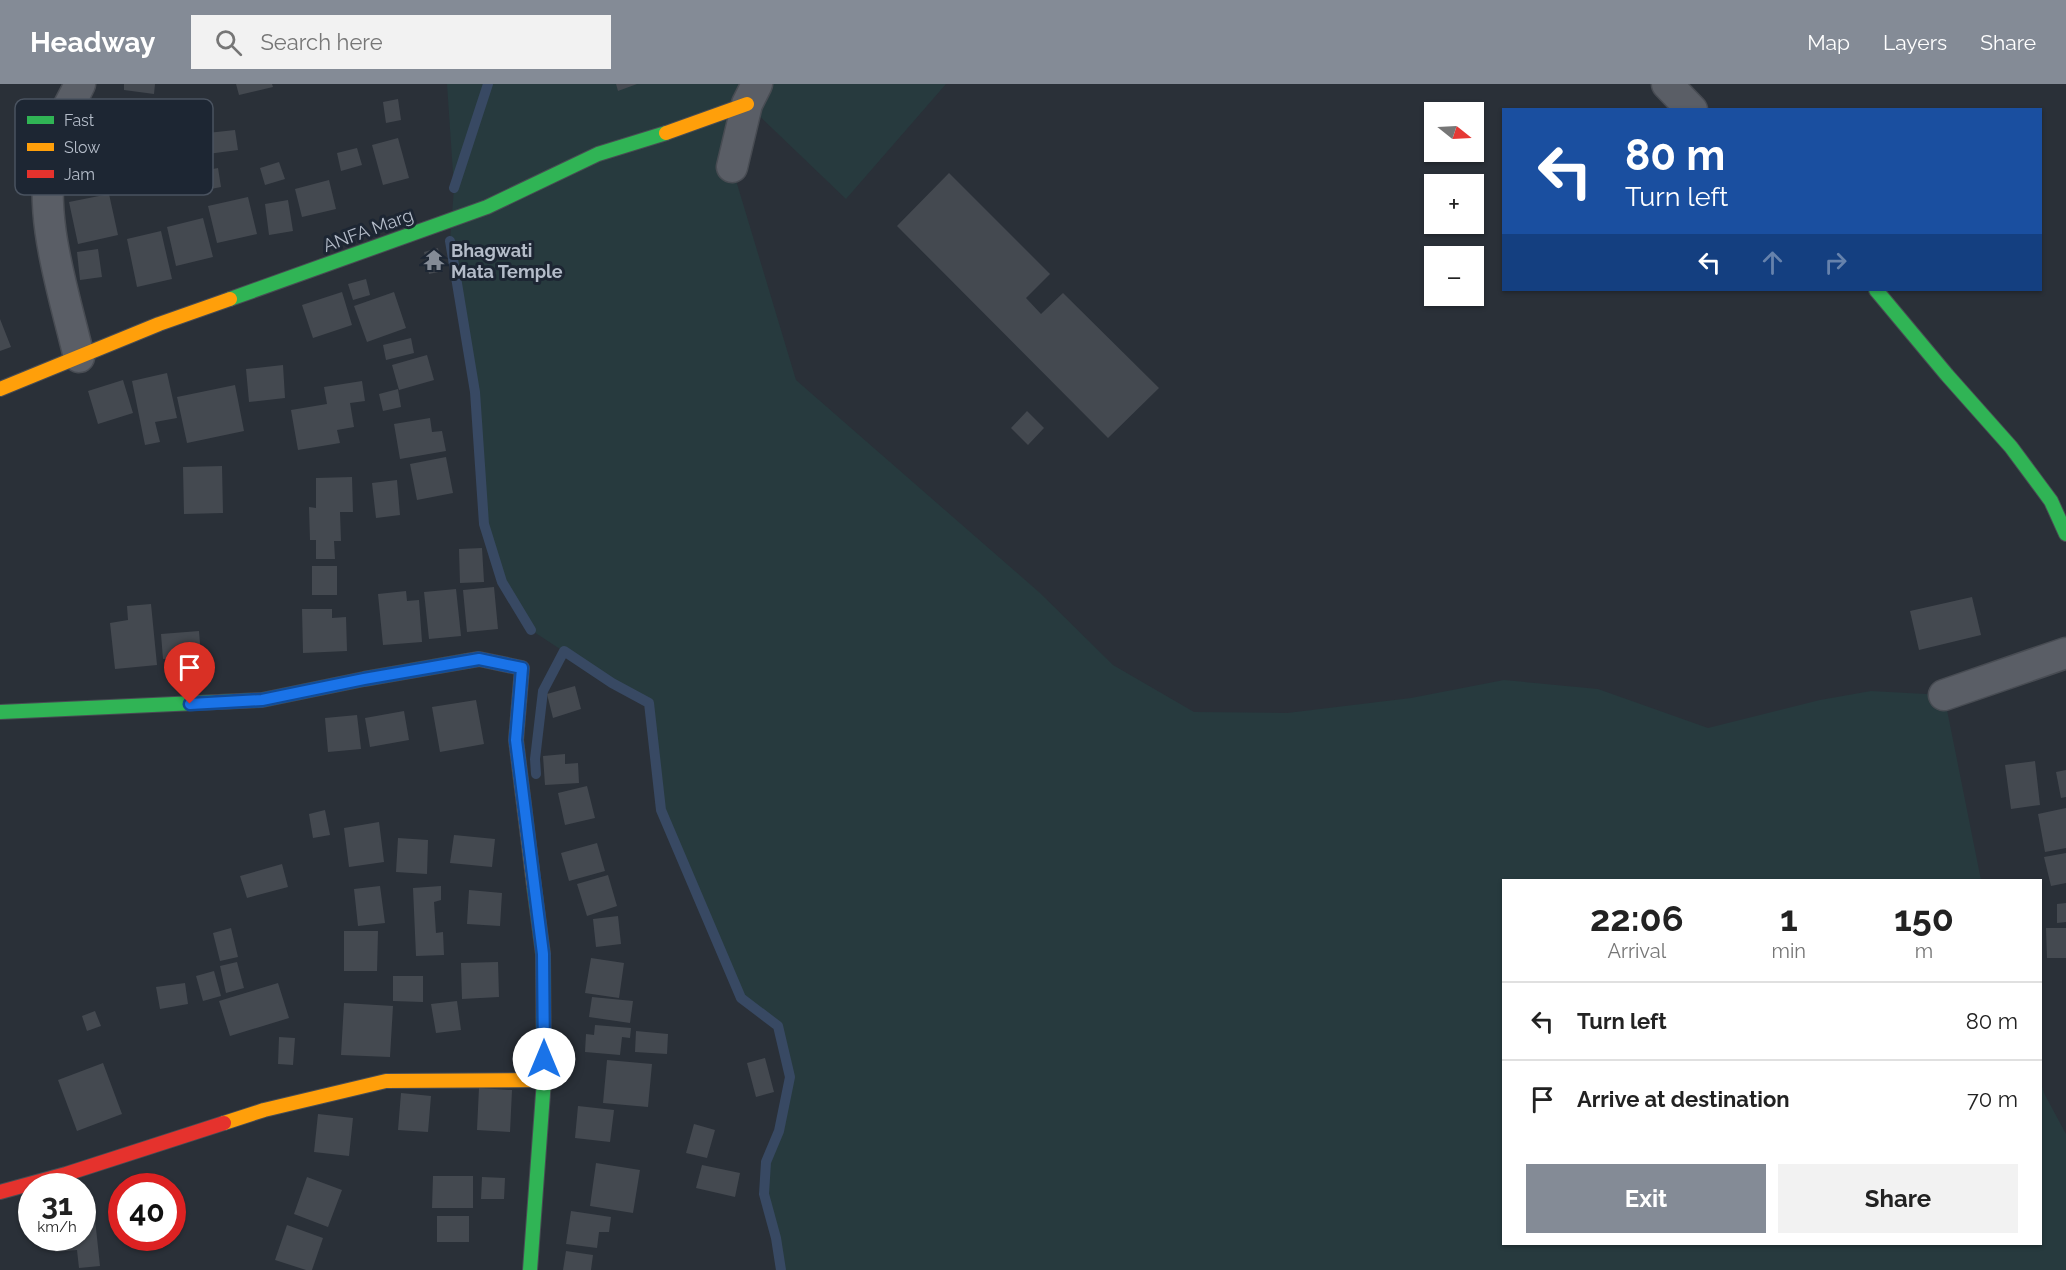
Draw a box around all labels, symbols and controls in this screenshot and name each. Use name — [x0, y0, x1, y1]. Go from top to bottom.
search box — [191, 15, 611, 69]
text: Headway — [30, 26, 155, 59]
icon: search — [212, 26, 245, 59]
text: Search here — [260, 29, 383, 55]
text: Map — [1807, 30, 1850, 55]
text: Layers — [1883, 30, 1947, 55]
text: Share — [1980, 30, 2036, 55]
legend — [15, 99, 213, 195]
north arrow — [1424, 102, 1484, 162]
map controls — [1424, 102, 1484, 306]
text: Fast — [64, 111, 95, 130]
text: 80 m — [1625, 131, 1725, 180]
icon: left — [1526, 132, 1604, 210]
text: Slow — [64, 138, 100, 157]
text: Jam — [64, 165, 95, 184]
button: + — [1424, 174, 1484, 234]
text: Turn left — [1625, 181, 1728, 212]
street label: ANFA Marg — [320, 204, 416, 256]
place label: Bhagwati Mata Temple — [451, 240, 563, 282]
button: − — [1424, 246, 1484, 306]
icon: left — [1693, 246, 1726, 279]
icon: ahead — [1756, 246, 1789, 279]
icon: right — [1819, 246, 1852, 279]
temple icon: Bhagwati Mata Temple — [422, 248, 446, 272]
pin — [164, 642, 215, 704]
icon: arrive — [173, 651, 206, 684]
text: 22:06 — [1590, 897, 1684, 939]
text: 1 — [1780, 897, 1798, 939]
text: 150 — [1894, 897, 1954, 939]
text: Arrival — [1607, 939, 1666, 963]
text: min — [1772, 939, 1806, 963]
text: m — [1915, 939, 1933, 963]
icon: left — [1526, 1005, 1559, 1038]
text: Turn left — [1577, 1008, 1667, 1034]
text: 80 m — [1966, 1008, 2018, 1034]
position arrow — [512, 1027, 576, 1091]
icon: arrive — [1526, 1083, 1559, 1116]
text: Arrive at destination — [1577, 1086, 1790, 1112]
text: 70 m — [1967, 1086, 2018, 1112]
button: Exit — [1526, 1164, 1766, 1233]
button: Share — [1778, 1164, 2018, 1233]
speed limit sign: 40 — [108, 1173, 186, 1251]
text: 31 — [41, 1187, 73, 1222]
text: km/h — [37, 1218, 77, 1236]

